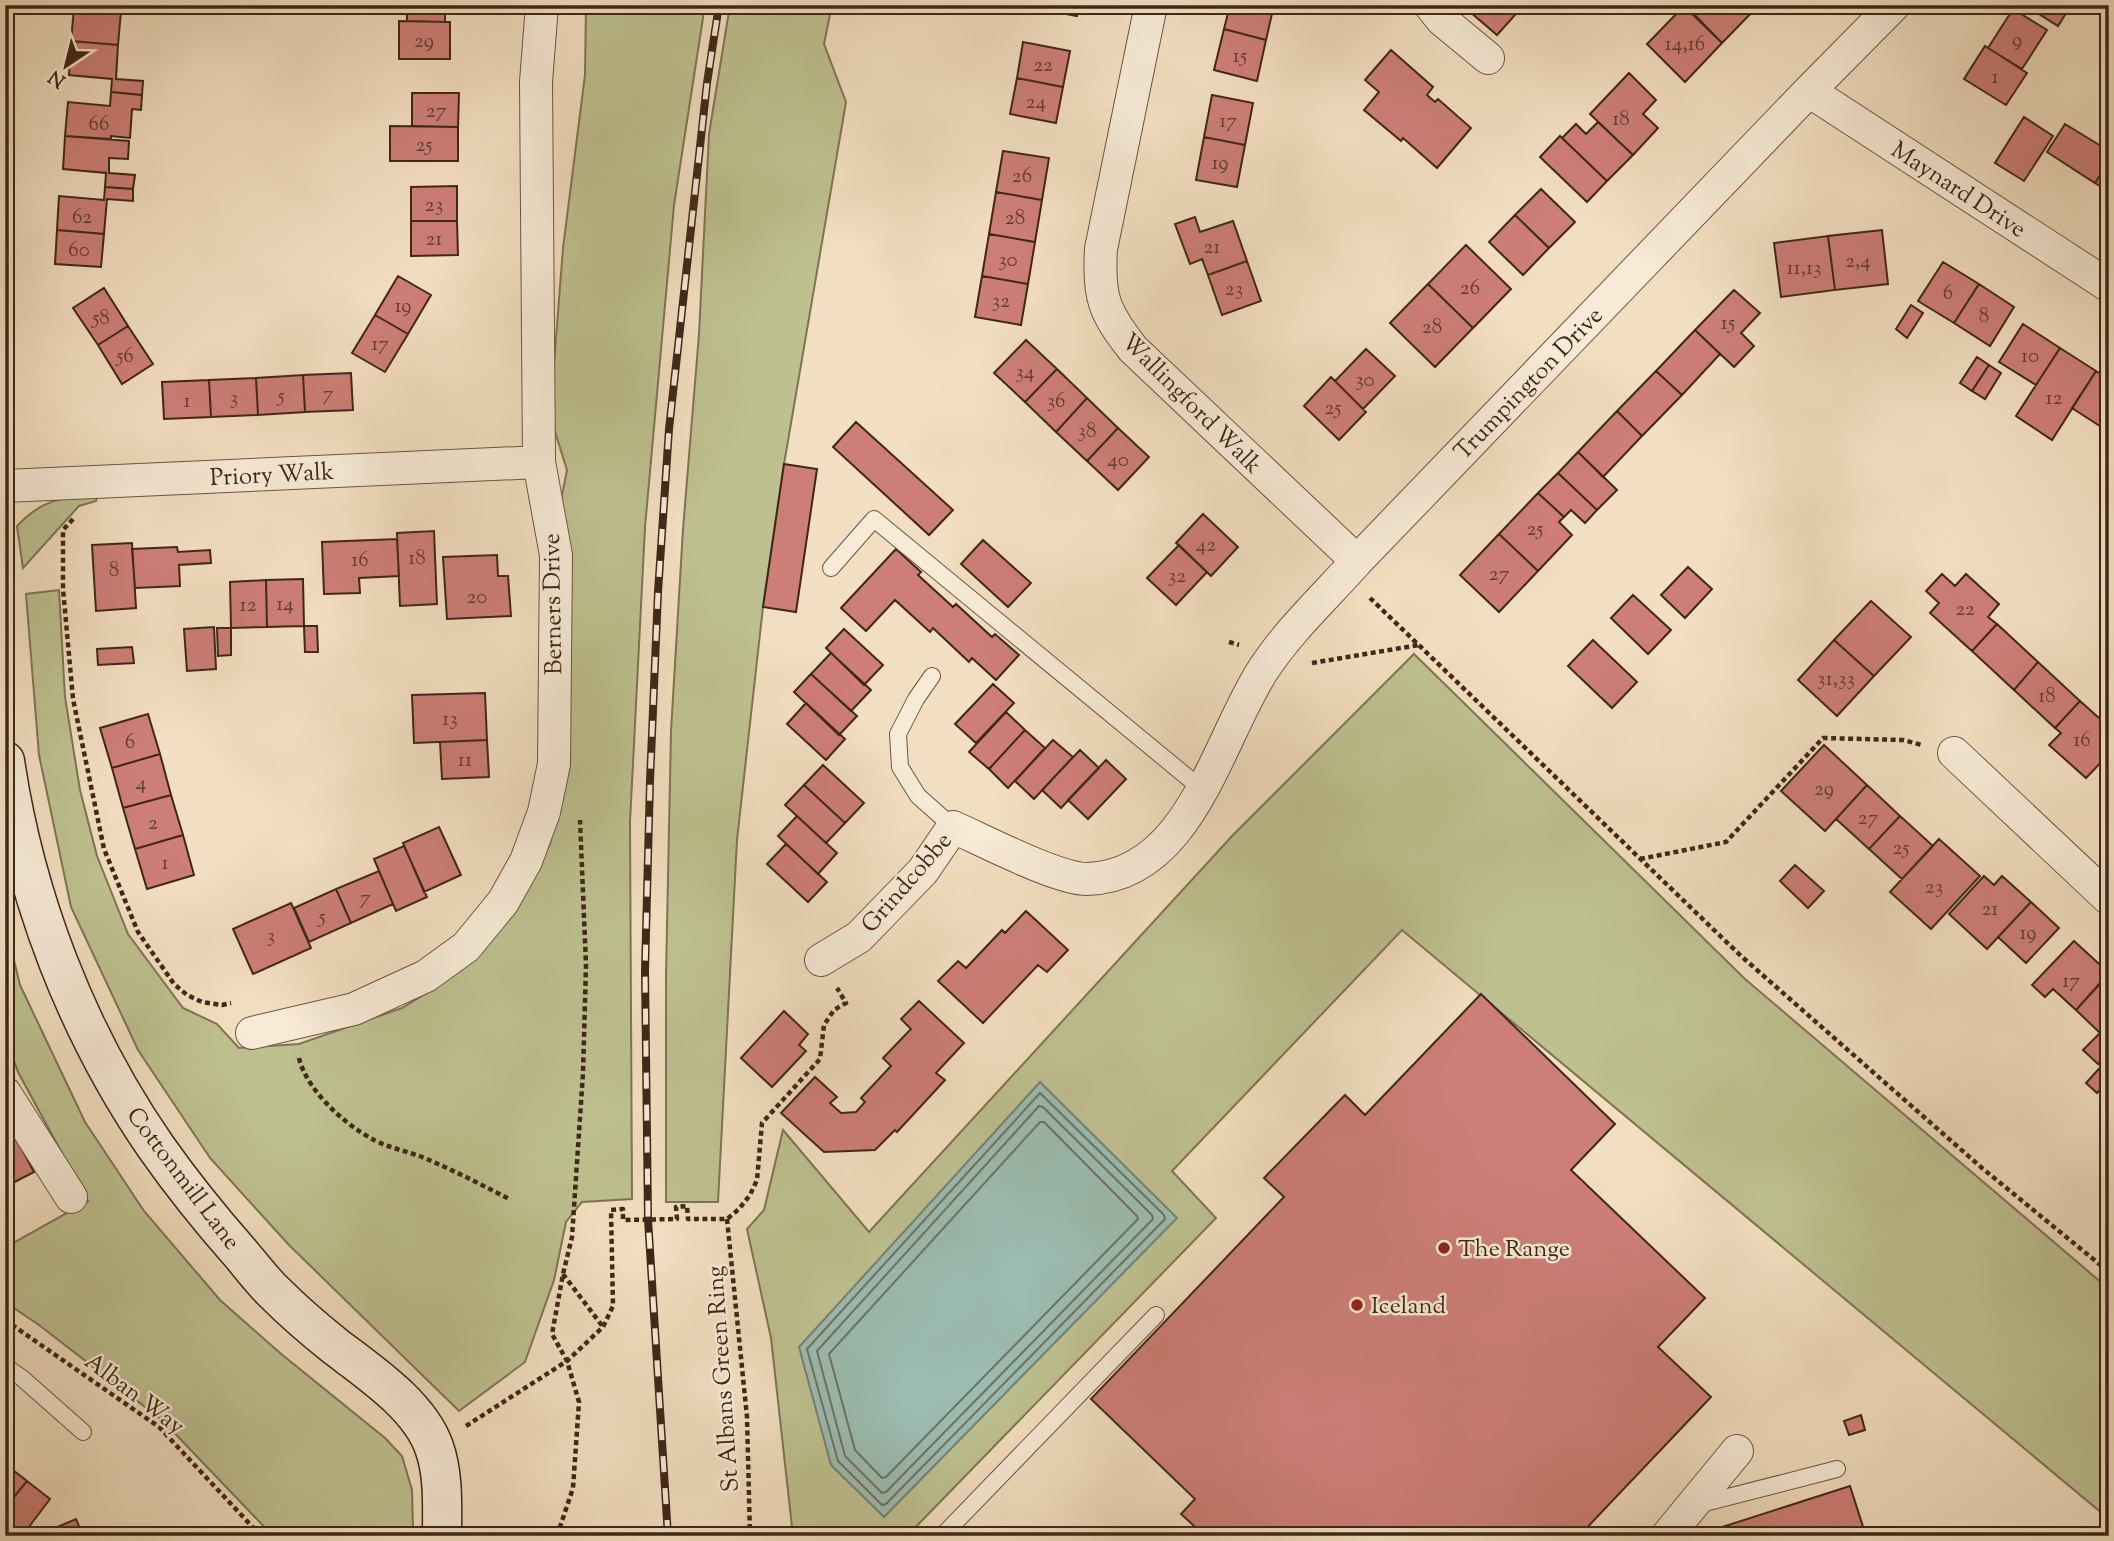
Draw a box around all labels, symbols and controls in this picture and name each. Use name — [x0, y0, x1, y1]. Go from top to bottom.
house number: 9 — [2012, 26, 2022, 56]
house number: 29 — [414, 27, 434, 57]
house number: 14,16 — [1665, 30, 1705, 60]
north arrow — [32, 32, 102, 102]
house number: 15 — [1233, 42, 1247, 72]
house number: 22 — [1033, 51, 1053, 81]
text: N — [44, 62, 72, 93]
house number: 1 — [1991, 63, 1999, 93]
house number: 24 — [1026, 88, 1046, 118]
house number: 27 — [426, 97, 447, 127]
house number: 18 — [1612, 105, 1630, 135]
house number: 17 — [1219, 107, 1237, 137]
house number: 66 — [89, 110, 109, 140]
house number: 25 — [415, 131, 433, 161]
street label: Maynard Drive — [1884, 134, 2032, 247]
house number: 19 — [1211, 149, 1229, 179]
house number: 26 — [1012, 162, 1032, 192]
house number: 23 — [425, 191, 443, 221]
house number: 62 — [72, 203, 92, 233]
house number: 28 — [1005, 204, 1025, 234]
house number: 21 — [426, 225, 442, 255]
house number: 21 — [1204, 233, 1220, 263]
house number: 60 — [68, 236, 90, 266]
house number: 30 — [998, 246, 1018, 276]
house number: 2,4 — [1845, 247, 1871, 277]
house number: 11,13 — [1786, 254, 1822, 284]
house number: 26 — [1460, 274, 1480, 304]
house number: 23 — [1225, 275, 1243, 305]
house number: 6 — [1943, 279, 1953, 309]
house number: 32 — [992, 287, 1010, 317]
house number: 19 — [394, 292, 412, 322]
street label: Trumpington Drive — [1447, 300, 1612, 469]
house number: 8 — [1979, 302, 1989, 332]
house number: 58 — [91, 304, 110, 334]
house number: 15 — [1721, 309, 1735, 339]
house number: 28 — [1422, 313, 1442, 343]
street label: Wallingford Walk — [1112, 326, 1269, 483]
house number: 17 — [371, 330, 389, 360]
house number: 56 — [115, 342, 134, 372]
house number: 10 — [2021, 342, 2039, 372]
house number: 34 — [1015, 358, 1035, 388]
house number: 30 — [1355, 366, 1375, 396]
house number: 7 — [323, 380, 334, 410]
house number: 5 — [276, 382, 285, 412]
house number: 3 — [230, 384, 238, 414]
house number: 12 — [2046, 384, 2063, 414]
house number: 1 — [183, 387, 191, 417]
house number: 36 — [1047, 387, 1065, 417]
house number: 25 — [1324, 394, 1342, 424]
house number: 38 — [1078, 417, 1096, 447]
house number: 40 — [1107, 446, 1129, 476]
street label: Priory Walk — [209, 456, 335, 496]
house number: 25 — [1526, 515, 1544, 545]
house number: 42 — [1196, 531, 1216, 561]
street label: Berners Drive — [536, 533, 572, 675]
house number: 18 — [408, 544, 426, 574]
house number: 16 — [351, 546, 369, 576]
house number: 8 — [109, 556, 119, 586]
house number: 27 — [1489, 560, 1510, 590]
house number: 32 — [1168, 562, 1186, 592]
house number: 20 — [467, 583, 487, 613]
house number: 14 — [276, 590, 294, 620]
house number: 12 — [240, 591, 257, 621]
house number: 22 — [1955, 595, 1975, 625]
house number: 31,33 — [1817, 665, 1855, 695]
house number: 18 — [2038, 682, 2056, 712]
house number: 13 — [442, 705, 458, 735]
house number: 16 — [2073, 726, 2091, 756]
house number: 6 — [125, 728, 135, 758]
house number: 11 — [458, 746, 472, 776]
house number: 4 — [136, 769, 146, 799]
house number: 29 — [1814, 775, 1834, 805]
house number: 27 — [1858, 804, 1879, 834]
house number: 2 — [148, 809, 158, 839]
street label: Grindcobbe — [854, 825, 961, 941]
house number: 25 — [1892, 834, 1910, 864]
house number: 1 — [161, 849, 169, 879]
house number: 23 — [1925, 873, 1943, 903]
house number: 7 — [360, 884, 371, 914]
house number: 21 — [1982, 895, 1998, 925]
house number: 5 — [317, 903, 326, 933]
house number: 19 — [2019, 919, 2037, 949]
house number: 3 — [267, 922, 275, 952]
house number: 17 — [2062, 967, 2080, 997]
street label: Cottonmill Lane — [117, 1101, 248, 1258]
place label: The Range — [1458, 1233, 1570, 1267]
marker: The Range — [1436, 1240, 1452, 1256]
street label: St Albans Green Ring — [699, 1264, 749, 1493]
place label: Iceland — [1371, 1290, 1446, 1324]
marker: Iceland — [1349, 1297, 1365, 1313]
street label: Alban Way — [77, 1346, 191, 1444]

